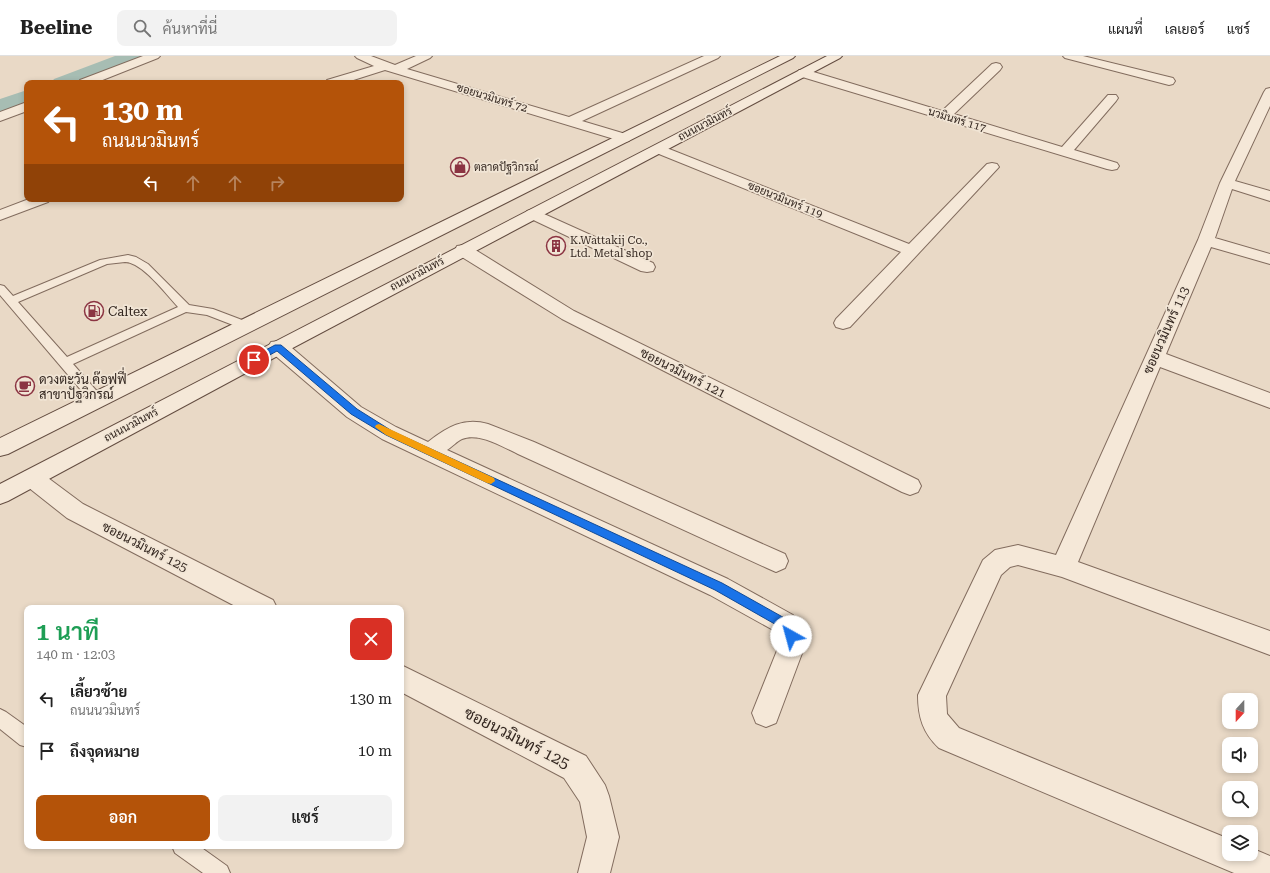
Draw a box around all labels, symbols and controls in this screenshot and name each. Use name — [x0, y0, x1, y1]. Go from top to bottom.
search box — [117, 10, 397, 46]
text: Beeline — [20, 16, 93, 39]
icon: search — [131, 17, 153, 39]
text: ค้นหาที่นี่ — [163, 20, 217, 38]
text: แผนที่ — [1108, 21, 1143, 37]
text: เลเยอร์ — [1165, 21, 1205, 37]
text: แชร์ — [1227, 21, 1250, 37]
street label: ซอยนวมินทร์ 72 — [455, 79, 530, 115]
text: 130 m — [102, 94, 183, 127]
icon: left — [36, 96, 88, 148]
street label: ถนนนวมินทร์ — [675, 103, 734, 144]
street label: นวมินทร์ 117 — [926, 103, 988, 135]
text: ถนนนวมินทร์ — [102, 130, 199, 151]
shop icon: ตลาดปัฐวิกรณ์ — [449, 156, 471, 178]
place label: ตลาดปัฐวิกรณ์ — [474, 159, 538, 175]
icon: left — [140, 172, 162, 194]
icon: ahead — [182, 172, 204, 194]
icon: ahead — [224, 172, 246, 194]
icon: right — [266, 172, 288, 194]
street label: ซอยนวมินทร์ 119 — [746, 177, 825, 221]
place label: K.Wattakij Co., Ltd. Metal shop — [570, 234, 652, 260]
building icon: K.Wattakij Co., Ltd. Metal shop — [545, 235, 567, 257]
street label: ถนนนวมินทร์ — [387, 253, 446, 294]
street label: ซอยนวมินทร์ 113 — [1138, 283, 1192, 376]
fuel station icon: Caltex — [83, 300, 105, 322]
place label: Caltex — [108, 304, 148, 319]
pin — [237, 343, 271, 377]
street label: ซอยนวมินทร์ 121 — [638, 343, 729, 401]
icon: arrive — [243, 349, 265, 371]
place label: ดวงตะวัน ค๊อฟฟี่ สาขาปัฐวิกรณ์ — [39, 367, 127, 403]
cafe icon: ดวงตะวัน ค๊อฟฟี่ สาขาปัฐวิกรณ์ — [14, 375, 36, 397]
street label: ถนนนวมินทร์ — [101, 404, 160, 445]
street label: ซอยนวมินทร์ 125 — [100, 517, 191, 575]
position arrow — [770, 615, 812, 657]
text: 1 นาที — [36, 618, 99, 646]
button: close — [350, 618, 392, 660]
text: 140 m · 12:03 — [36, 647, 115, 662]
text: เลี้ยวซ้าย — [70, 683, 127, 701]
icon: left — [36, 688, 58, 710]
text: 130 m — [349, 690, 392, 708]
north arrow — [1222, 693, 1258, 729]
map controls — [1222, 693, 1258, 861]
street label: ซอยนวมินทร์ 125 — [461, 701, 574, 773]
text: ถนนนวมินทร์ — [70, 703, 140, 718]
button: sound — [1222, 737, 1258, 773]
icon: arrive — [36, 740, 58, 762]
text: 10 m — [358, 742, 392, 760]
text: ถึงจุดหมาย — [70, 743, 140, 761]
button: search — [1222, 781, 1258, 817]
button: ออก — [36, 795, 210, 841]
button: แชร์ — [218, 795, 392, 841]
button: layers — [1222, 825, 1258, 861]

